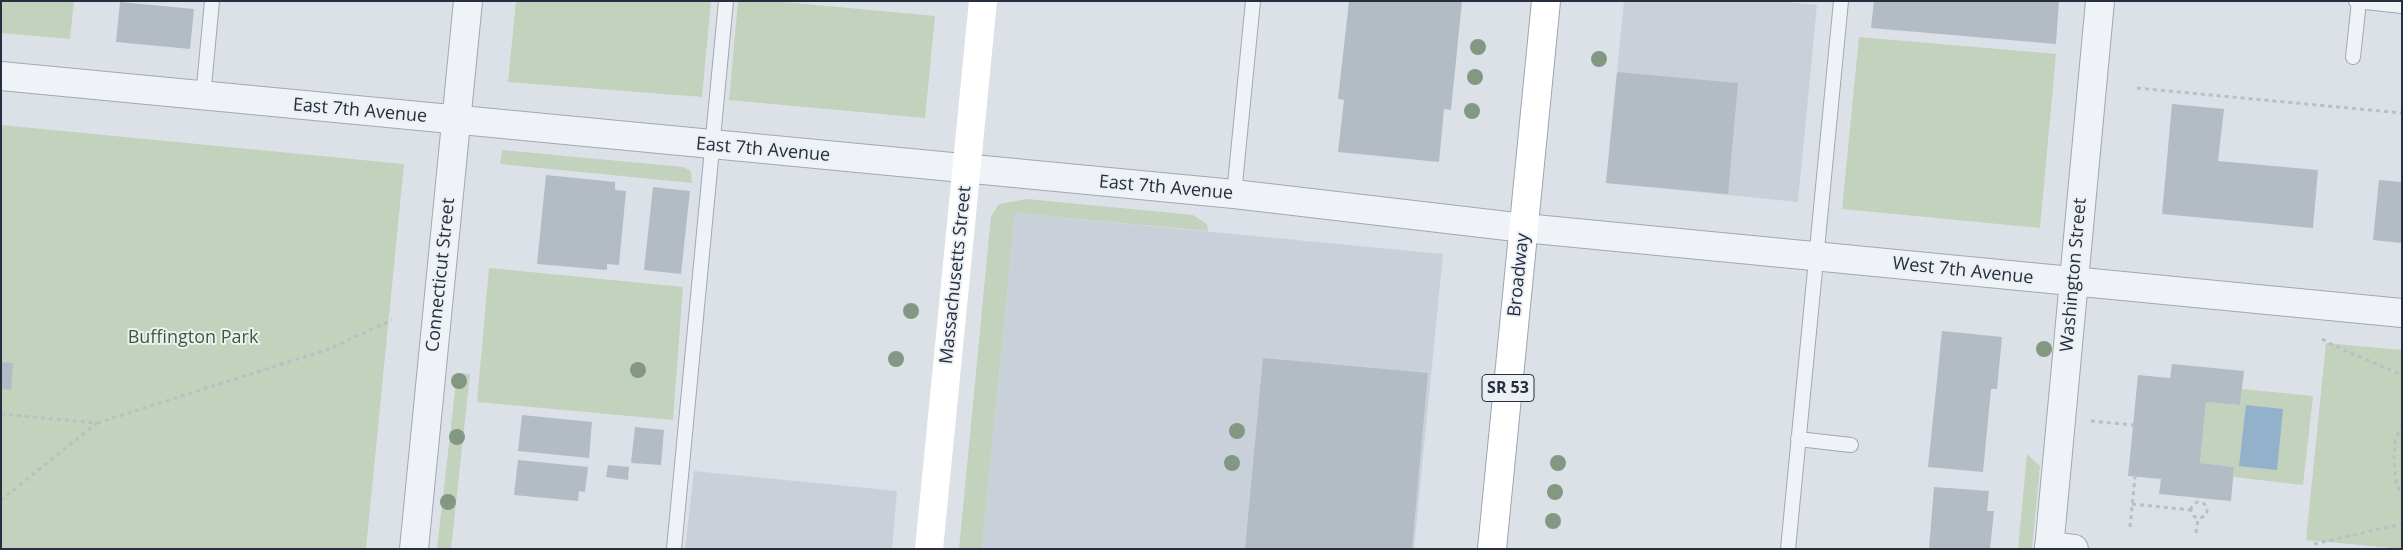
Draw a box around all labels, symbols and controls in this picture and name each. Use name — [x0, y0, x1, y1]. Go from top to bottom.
street label: East 7th Avenue — [292, 94, 428, 128]
street label: East 7th Avenue — [695, 133, 831, 167]
street label: East 7th Avenue — [1098, 171, 1234, 205]
street label: Massachusetts Street — [936, 185, 976, 365]
street label: Connecticut Street — [422, 197, 460, 353]
street label: Washington Street — [2056, 197, 2092, 353]
street label: Broadway — [1504, 232, 1534, 318]
street label: West 7th Avenue — [1892, 253, 2034, 289]
park label: Buffington Park — [128, 327, 258, 349]
road number: SR 53 — [1482, 374, 1534, 402]

